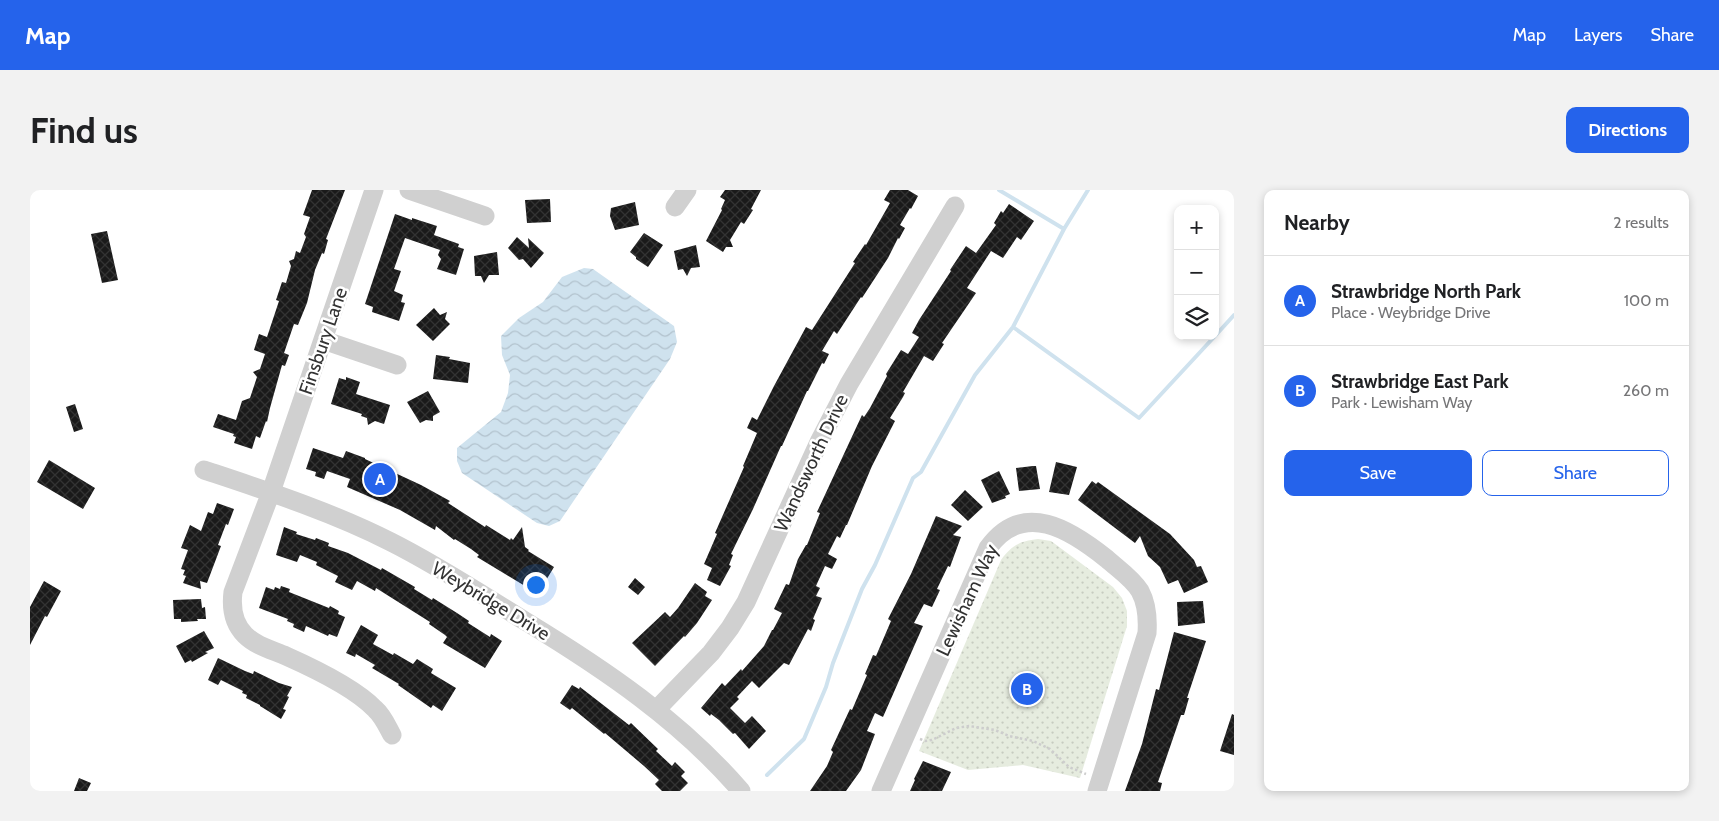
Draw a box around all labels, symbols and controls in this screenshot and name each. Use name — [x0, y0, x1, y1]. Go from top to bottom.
text: Map — [25, 21, 71, 50]
text: Map — [1513, 24, 1546, 46]
text: Layers — [1574, 24, 1623, 46]
text: Share — [1651, 24, 1694, 46]
button: Directions — [1566, 107, 1689, 153]
text: Find us — [30, 109, 138, 152]
map controls — [1174, 205, 1219, 340]
button: + — [1174, 205, 1219, 250]
text: Nearby — [1284, 210, 1350, 235]
text: 2 results — [1613, 213, 1669, 232]
button: − — [1174, 250, 1219, 295]
text: Strawbridge North Park — [1331, 280, 1521, 303]
street label: Finsbury Lane — [294, 284, 352, 398]
text: A — [1295, 291, 1305, 310]
text: 100 m — [1624, 291, 1669, 310]
button: layers — [1174, 295, 1219, 340]
text: Place · Weybridge Drive — [1331, 303, 1490, 322]
text: Strawbridge East Park — [1331, 370, 1509, 393]
text: B — [1295, 381, 1305, 400]
text: 260 m — [1623, 381, 1669, 400]
street label: Wandsworth Drive — [769, 390, 853, 535]
text: Park · Lewisham Way — [1331, 393, 1472, 412]
button: Save — [1284, 450, 1472, 496]
button: Share — [1482, 450, 1669, 496]
pin: A — [364, 460, 396, 498]
street label: Lewisham Way — [931, 540, 1003, 660]
street label: Weybridge Drive — [428, 557, 554, 645]
your location — [523, 572, 549, 598]
pin: B — [1011, 670, 1043, 708]

